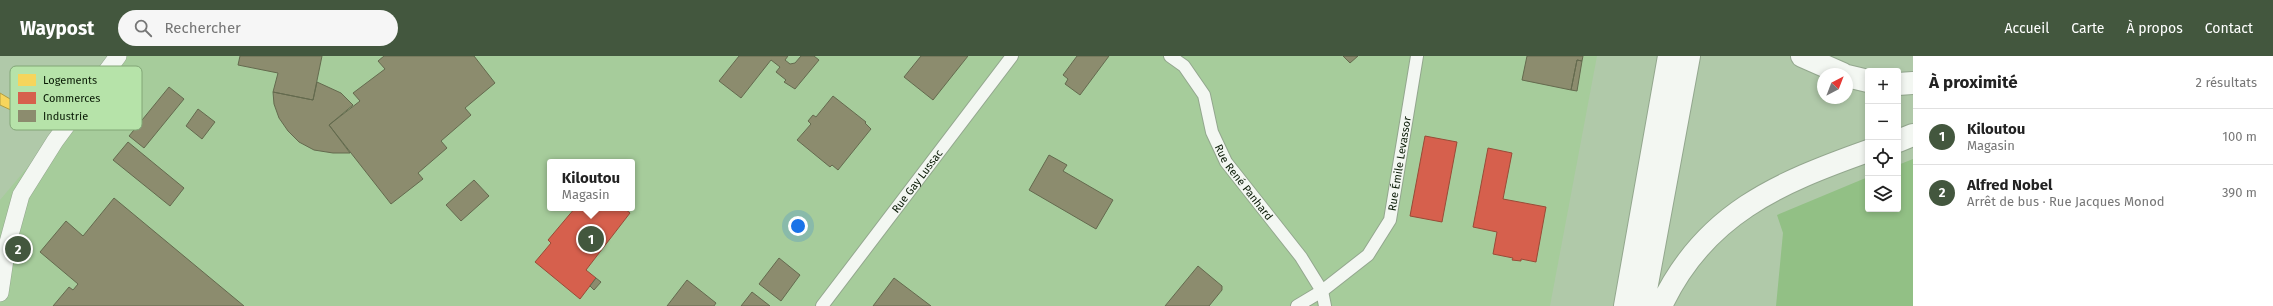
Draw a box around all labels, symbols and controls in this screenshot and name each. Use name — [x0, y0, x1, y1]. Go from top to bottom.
search box — [118, 10, 398, 46]
text: Waypost — [20, 17, 94, 40]
icon: search — [132, 17, 154, 39]
text: Rechercher — [164, 19, 241, 37]
text: Accueil — [2004, 20, 2049, 37]
text: Carte — [2071, 20, 2104, 37]
text: À propos — [2126, 20, 2183, 37]
text: Contact — [2205, 20, 2253, 37]
legend — [10, 66, 142, 130]
north arrow — [1817, 68, 1853, 104]
map controls — [1865, 68, 1901, 212]
button: + — [1865, 68, 1901, 104]
text: À proximité — [1929, 72, 2018, 93]
text: Logements — [43, 74, 97, 87]
text: 2 résultats — [2196, 75, 2257, 90]
text: Commerces — [43, 92, 100, 105]
button: − — [1865, 104, 1901, 140]
text: Industrie — [43, 110, 88, 123]
street label: Rue Émile Levassor — [1385, 115, 1414, 212]
text: Kiloutou — [1967, 120, 2025, 138]
text: 1 — [1939, 129, 1945, 144]
text: 100 m — [2222, 129, 2257, 144]
text: Magasin — [1967, 138, 2015, 153]
button: locate — [1865, 140, 1901, 176]
street label: Rue René Panhard — [1212, 142, 1276, 223]
street label: Rue Gay Lussac — [889, 147, 945, 215]
popup — [547, 159, 635, 211]
text: Kiloutou — [562, 169, 620, 187]
button: layers — [1865, 176, 1901, 212]
text: Alfred Nobel — [1967, 176, 2052, 194]
text: 2 — [1939, 185, 1945, 200]
text: 390 m — [2222, 185, 2257, 200]
text: Magasin — [562, 187, 610, 202]
text: Arrêt de bus · Rue Jacques Monod — [1967, 194, 2165, 209]
your location — [788, 216, 808, 236]
pin: 1 — [578, 224, 604, 254]
pin: 2 — [5, 234, 31, 264]

